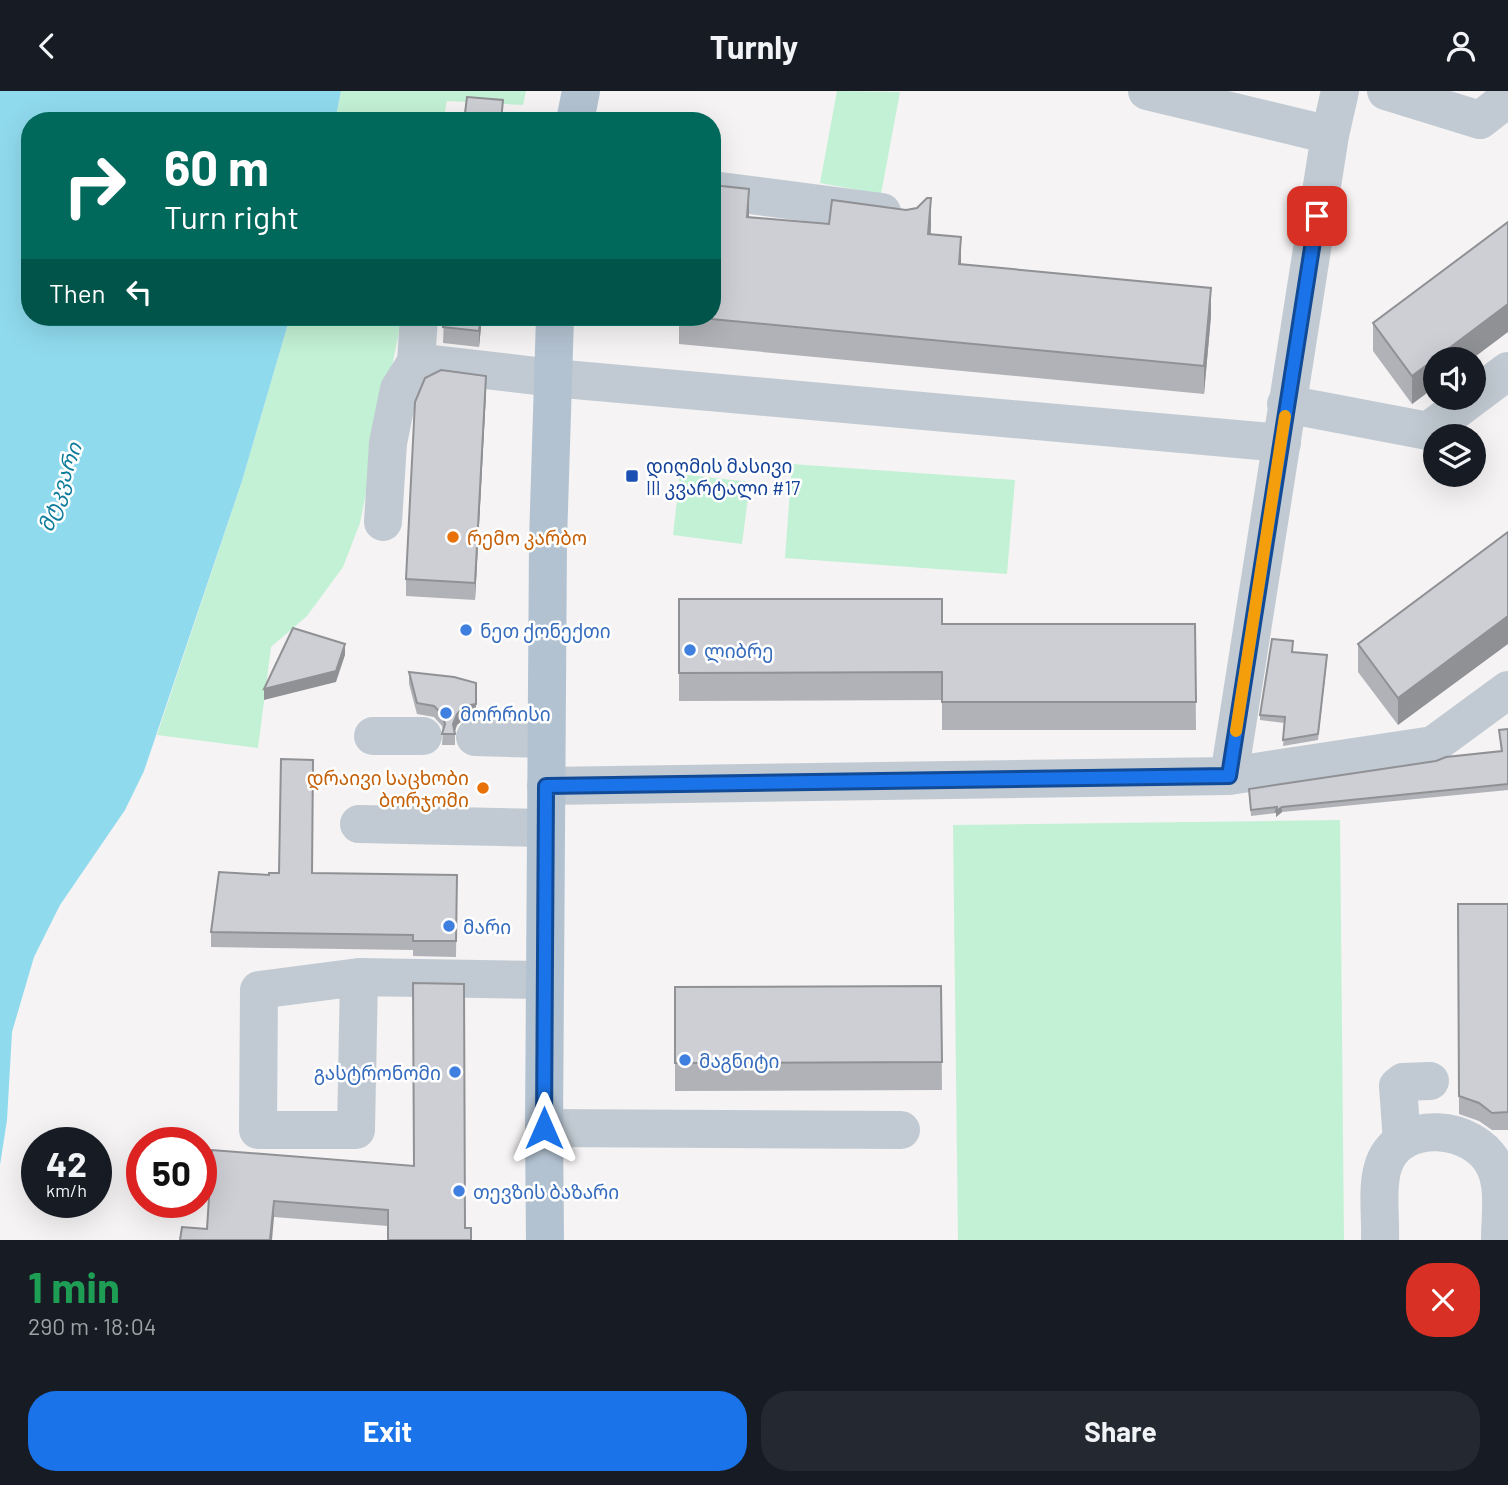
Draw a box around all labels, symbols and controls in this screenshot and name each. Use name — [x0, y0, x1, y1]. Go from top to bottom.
icon: back — [28, 27, 66, 65]
text: Turnly — [710, 27, 798, 65]
icon: person — [1442, 27, 1480, 65]
text: 60 m — [164, 137, 269, 196]
icon: right — [49, 140, 140, 231]
pin — [1287, 186, 1347, 246]
text: Turn right — [164, 197, 299, 235]
icon: arrive — [1298, 197, 1336, 235]
icon: left — [120, 273, 158, 311]
text: Then — [49, 277, 106, 308]
map controls — [1423, 347, 1486, 487]
button: sound — [1423, 347, 1486, 410]
button: layers — [1423, 424, 1486, 487]
water label: მტკვარი — [32, 438, 88, 536]
place label: დიღმის მასივი III კვარტალი #17 — [646, 454, 800, 501]
marker: დიღმის მასივი III კვარტალი #17 — [624, 468, 640, 484]
place label: რემო კარბო — [467, 526, 587, 550]
marker: რემო კარბო — [445, 529, 461, 545]
place label: ნეთ ქონექთი — [480, 619, 611, 643]
marker: ნეთ ქონექთი — [458, 622, 474, 638]
place label: ლიბრე — [704, 639, 773, 664]
marker: ლიბრე — [682, 642, 698, 658]
place label: მორრისი — [460, 702, 551, 725]
marker: მორრისი — [438, 705, 454, 721]
place label: დრაივი საცხობი ბორჯომი — [307, 766, 469, 812]
marker: დრაივი საცხობი ბორჯომი — [475, 780, 491, 796]
place label: მარი — [463, 915, 511, 938]
marker: მარი — [441, 918, 457, 934]
place label: მაგნიტი — [699, 1049, 779, 1073]
marker: მაგნიტი — [677, 1052, 693, 1068]
place label: გასტრონომი — [314, 1061, 441, 1085]
marker: გასტრონომი — [447, 1064, 463, 1080]
position arrow — [507, 1091, 581, 1165]
speed limit sign: 50 — [126, 1127, 217, 1218]
text: 42 — [46, 1142, 87, 1184]
text: km/h — [46, 1179, 87, 1201]
place label: თევზის ბაზარი — [473, 1180, 619, 1204]
marker: თევზის ბაზარი — [451, 1183, 467, 1199]
text: 1 min — [28, 1261, 120, 1311]
button: close — [1406, 1263, 1480, 1337]
text: 290 m · 18:04 — [28, 1312, 156, 1340]
button: Exit — [28, 1391, 747, 1471]
button: Share — [761, 1391, 1480, 1471]

